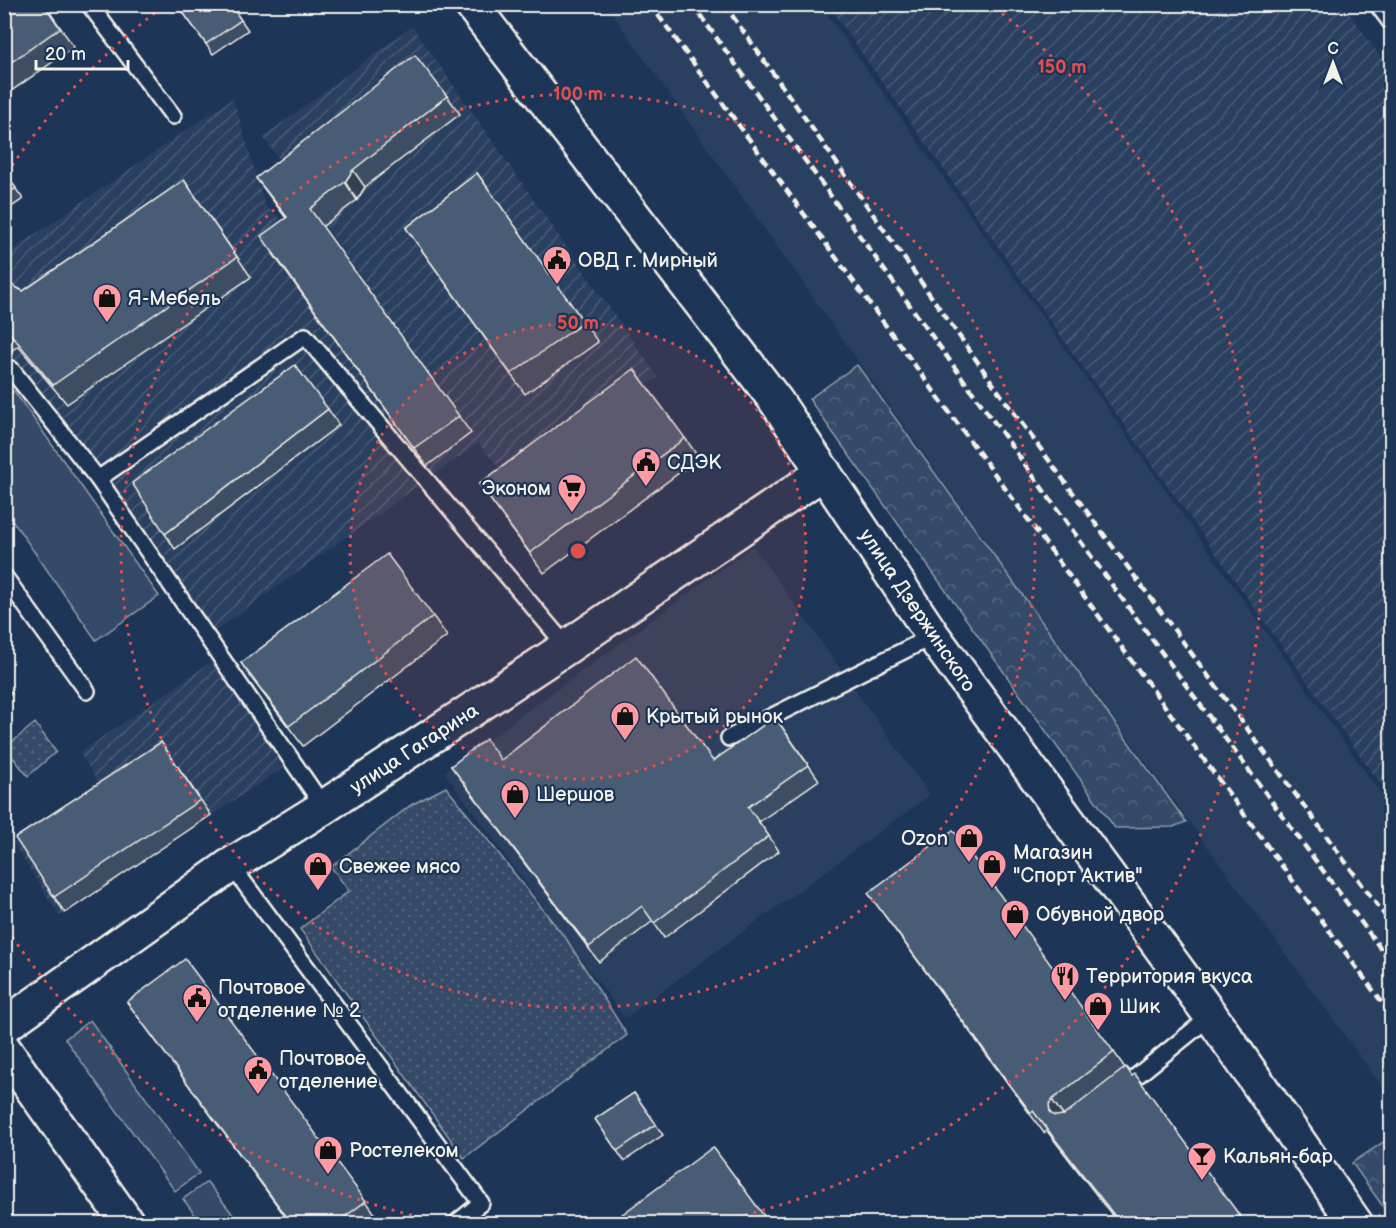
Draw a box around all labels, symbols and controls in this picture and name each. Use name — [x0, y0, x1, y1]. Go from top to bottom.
scale bar — [36, 33, 128, 71]
north arrow — [1303, 33, 1363, 93]
text: С — [1327, 40, 1339, 59]
text: 20 m — [45, 44, 86, 65]
text: 150 m — [1037, 57, 1087, 78]
text: 100 m — [553, 84, 603, 105]
public building icon: ОВД г. Мирный — [541, 244, 573, 286]
place label: ОВД г. Мирный — [578, 249, 718, 273]
shop icon: Я-Мебель — [91, 282, 123, 324]
place label: Я-Мебель — [128, 287, 221, 311]
text: 50 m — [557, 313, 599, 334]
public building icon: СДЭК — [630, 446, 662, 488]
place label: СДЭК — [667, 451, 721, 475]
supermarket icon: Эконом — [556, 472, 588, 514]
place label: Эконом — [482, 477, 551, 501]
street label: улица Дзержинского — [854, 525, 981, 697]
centre of rings — [568, 541, 588, 561]
street label: улица Гагарина — [346, 698, 483, 799]
shop icon: Крытый рынок — [609, 700, 641, 742]
place label: Крытый рынок — [646, 705, 783, 729]
shop icon: Шершов — [499, 778, 531, 820]
place label: Шершов — [536, 783, 615, 807]
shop icon: Ozon — [953, 822, 985, 864]
place label: Ozon — [901, 827, 948, 851]
place label: Магазин "Спорт Актив" — [1013, 841, 1143, 888]
shop icon: Магазин "Спорт Актив" — [976, 848, 1008, 890]
shop icon: Свежее мясо — [302, 850, 334, 892]
place label: Свежее мясо — [339, 855, 460, 879]
shop icon: Обувной двор — [999, 898, 1031, 940]
place label: Обувной двор — [1036, 903, 1165, 927]
restaurant icon: Территория вкуса — [1049, 960, 1081, 1002]
place label: Территория вкуса — [1086, 965, 1253, 989]
place label: Почтовое отделение № 2 — [218, 976, 361, 1023]
public building icon: Почтовое отделение № 2 — [181, 982, 213, 1024]
shop icon: Шик — [1082, 990, 1114, 1032]
place label: Шик — [1119, 995, 1161, 1019]
place label: Почтовое отделение — [279, 1047, 378, 1094]
public building icon: Почтовое отделение — [242, 1054, 274, 1096]
shop icon: Ростелеком — [312, 1134, 344, 1176]
place label: Ростелеком — [349, 1139, 459, 1163]
bar icon: Кальян-бар — [1186, 1140, 1218, 1182]
place label: Кальян-бар — [1223, 1145, 1333, 1169]

